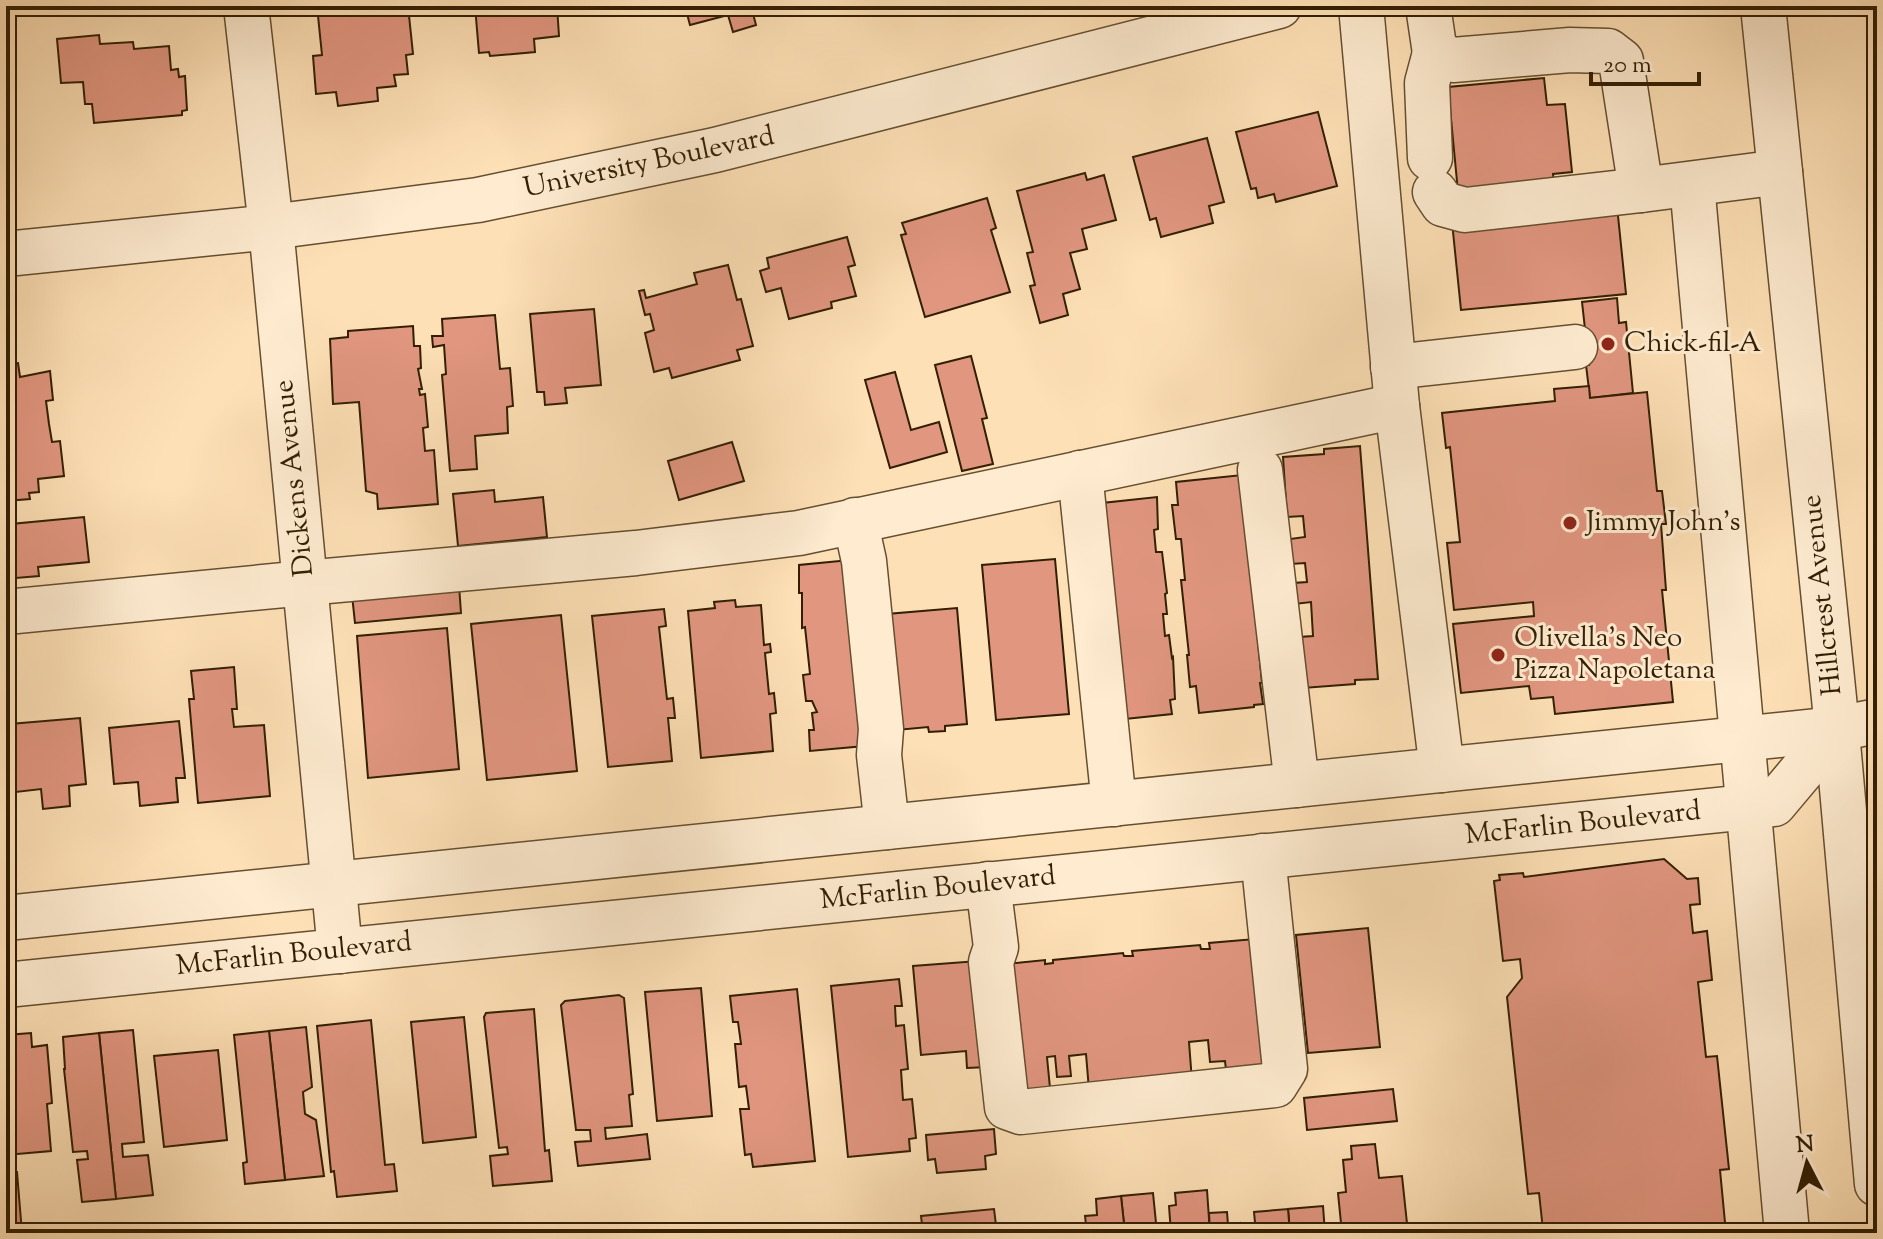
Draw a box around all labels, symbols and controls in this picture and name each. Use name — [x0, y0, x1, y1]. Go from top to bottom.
scale bar — [1591, 36, 1699, 86]
text: 20 m — [1603, 49, 1652, 83]
street label: University Boulevard — [520, 117, 778, 209]
place label: Chick-fil-A — [1624, 324, 1761, 364]
marker: Chick-fil-A — [1599, 335, 1617, 353]
street label: Dickens Avenue — [265, 378, 325, 578]
street label: Hillcrest Avenue — [1793, 493, 1853, 697]
place label: Jimmy John's — [1584, 503, 1740, 543]
marker: Jimmy John's — [1561, 514, 1579, 532]
place label: Olivella’s Neo Pizza Napoletana — [1514, 619, 1715, 691]
marker: Olivella’s Neo Pizza Napoletana — [1489, 646, 1507, 664]
street label: McFarlin Boulevard — [1463, 792, 1703, 856]
street label: McFarlin Boulevard — [818, 857, 1058, 921]
street label: McFarlin Boulevard — [174, 923, 414, 987]
north arrow — [1767, 1123, 1847, 1203]
text: N — [1795, 1129, 1816, 1163]

